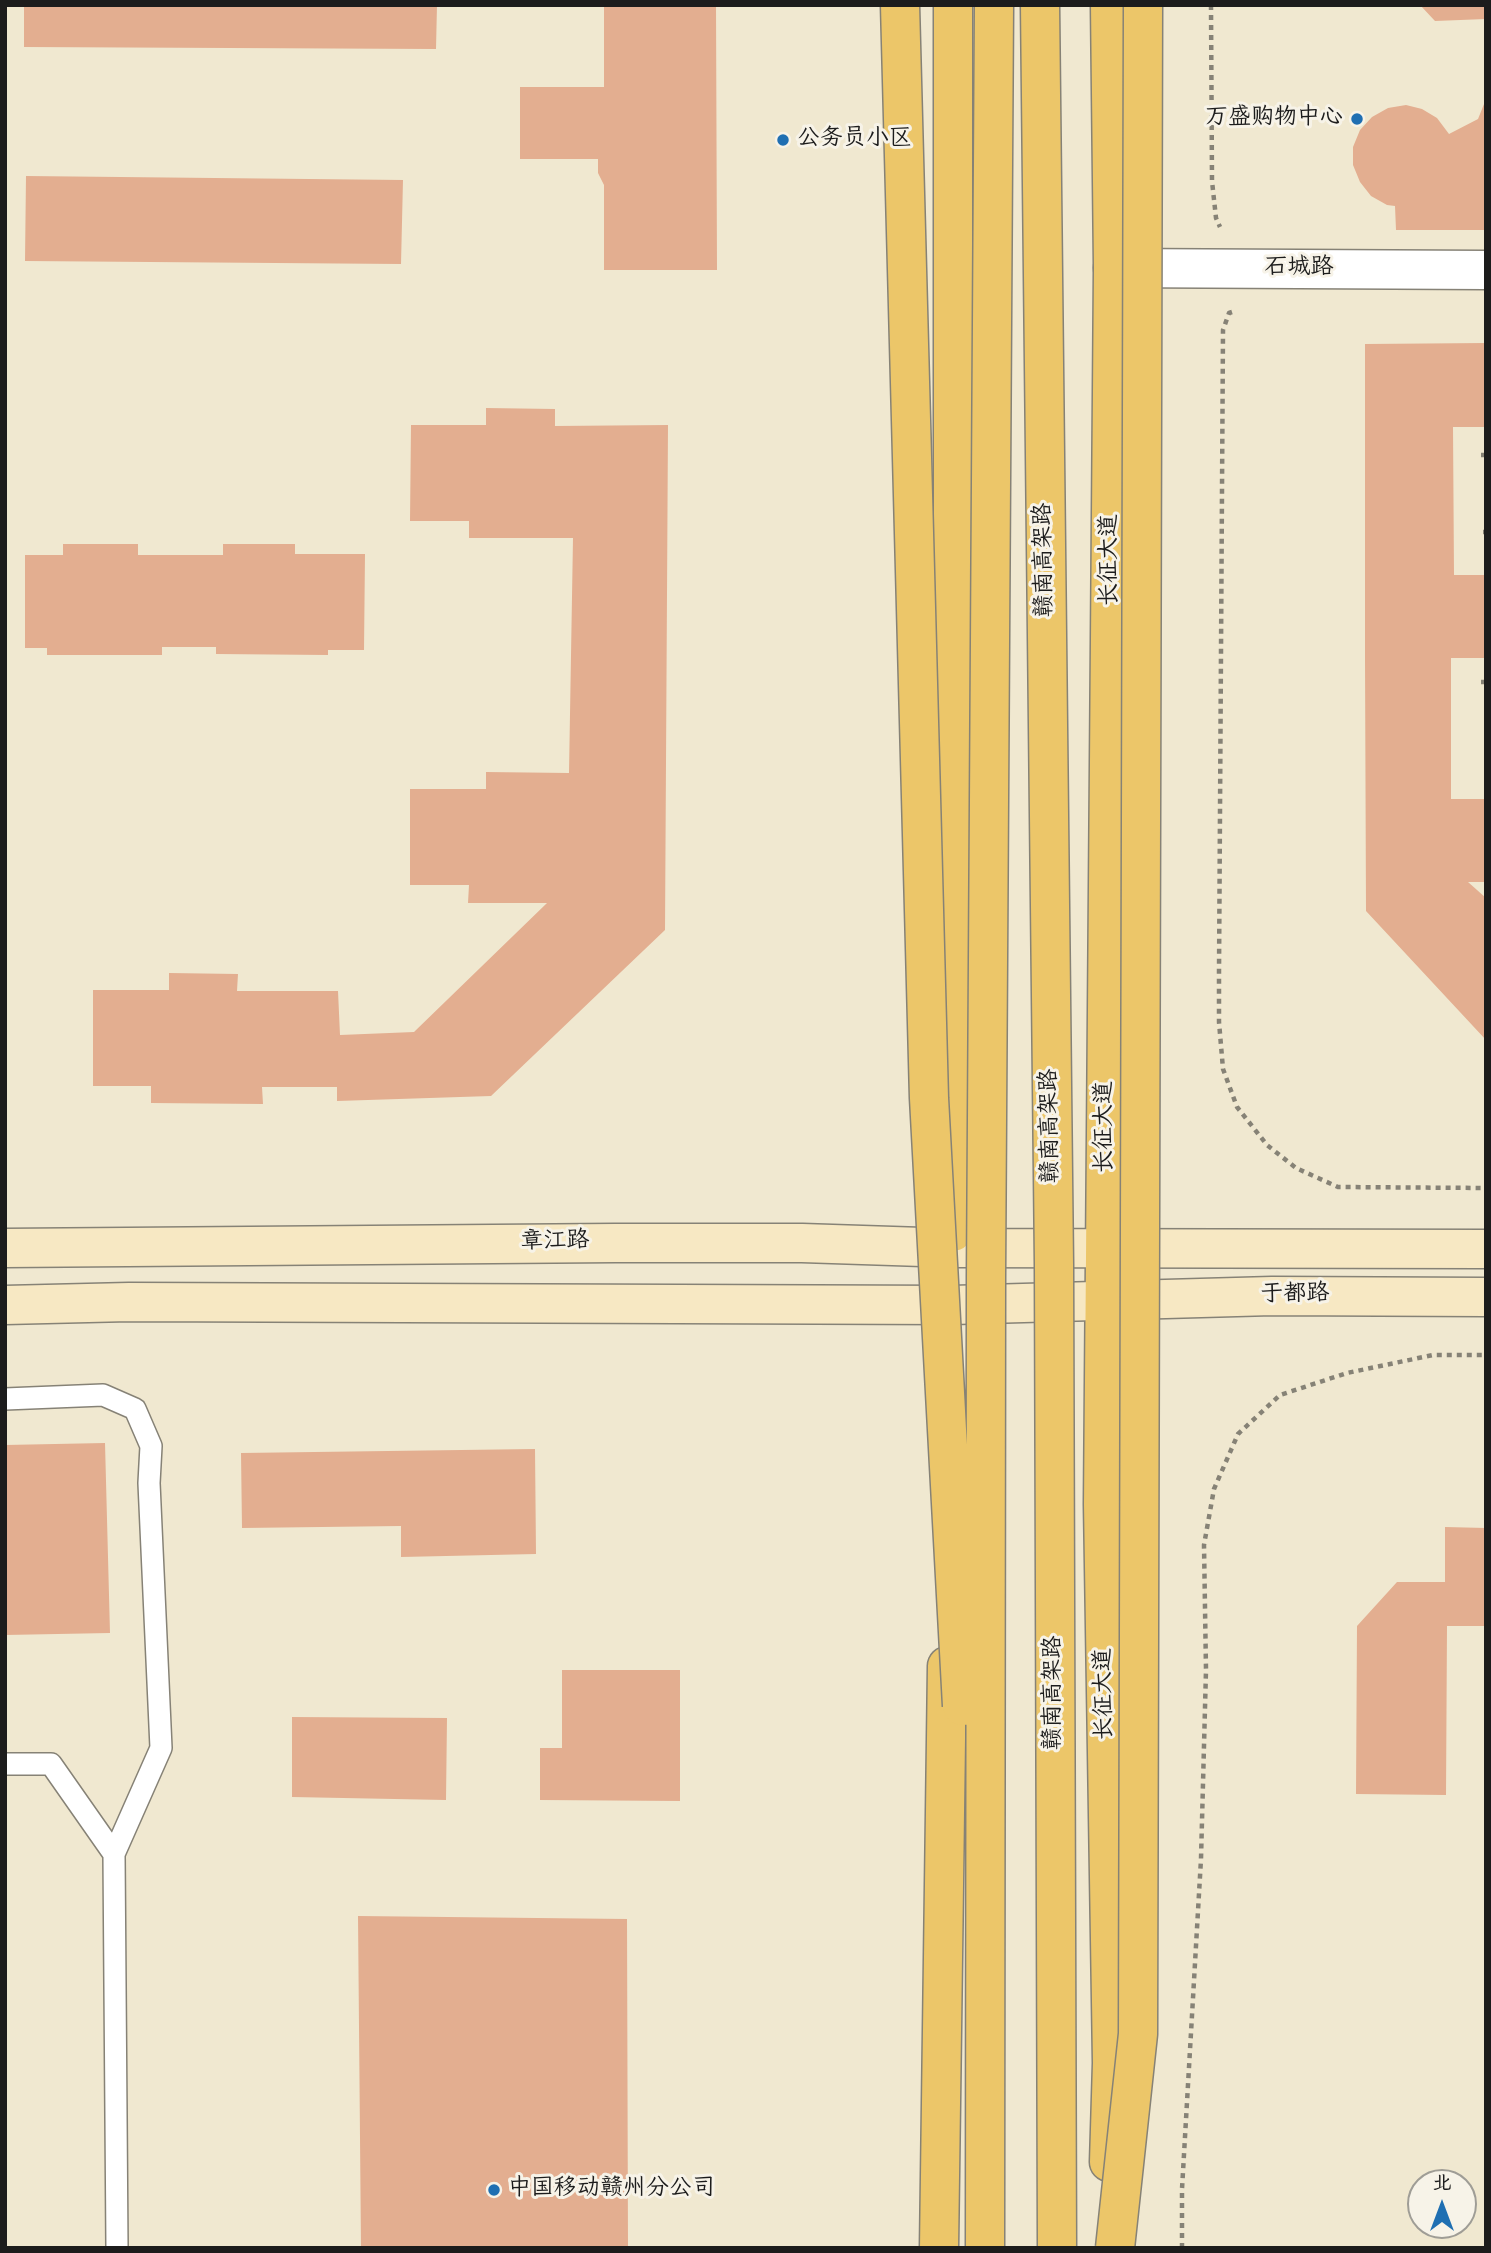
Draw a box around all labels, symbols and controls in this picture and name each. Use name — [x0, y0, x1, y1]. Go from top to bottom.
place label: 万盛购物中心 — [1205, 105, 1343, 133]
marker: 万盛购物中心 — [1349, 111, 1365, 127]
place label: 公务员小区 — [797, 126, 912, 154]
marker: 公务员小区 — [775, 132, 791, 148]
street label: 石城路 — [1265, 255, 1333, 283]
street label: 赣南高架路 — [1031, 502, 1061, 618]
street label: 长征大道 — [1097, 514, 1125, 606]
street label: 赣南高架路 — [1037, 1068, 1067, 1184]
street label: 长征大道 — [1092, 1081, 1120, 1173]
street label: 章江路 — [520, 1229, 590, 1257]
street label: 于都路 — [1260, 1282, 1330, 1310]
street label: 赣南高架路 — [1041, 1636, 1069, 1750]
street label: 长征大道 — [1091, 1648, 1121, 1740]
north arrow — [1407, 2169, 1477, 2239]
text: 北 — [1432, 2171, 1452, 2198]
place label: 中国移动赣州分公司 — [508, 2176, 715, 2204]
marker: 中国移动赣州分公司 — [486, 2182, 502, 2198]

